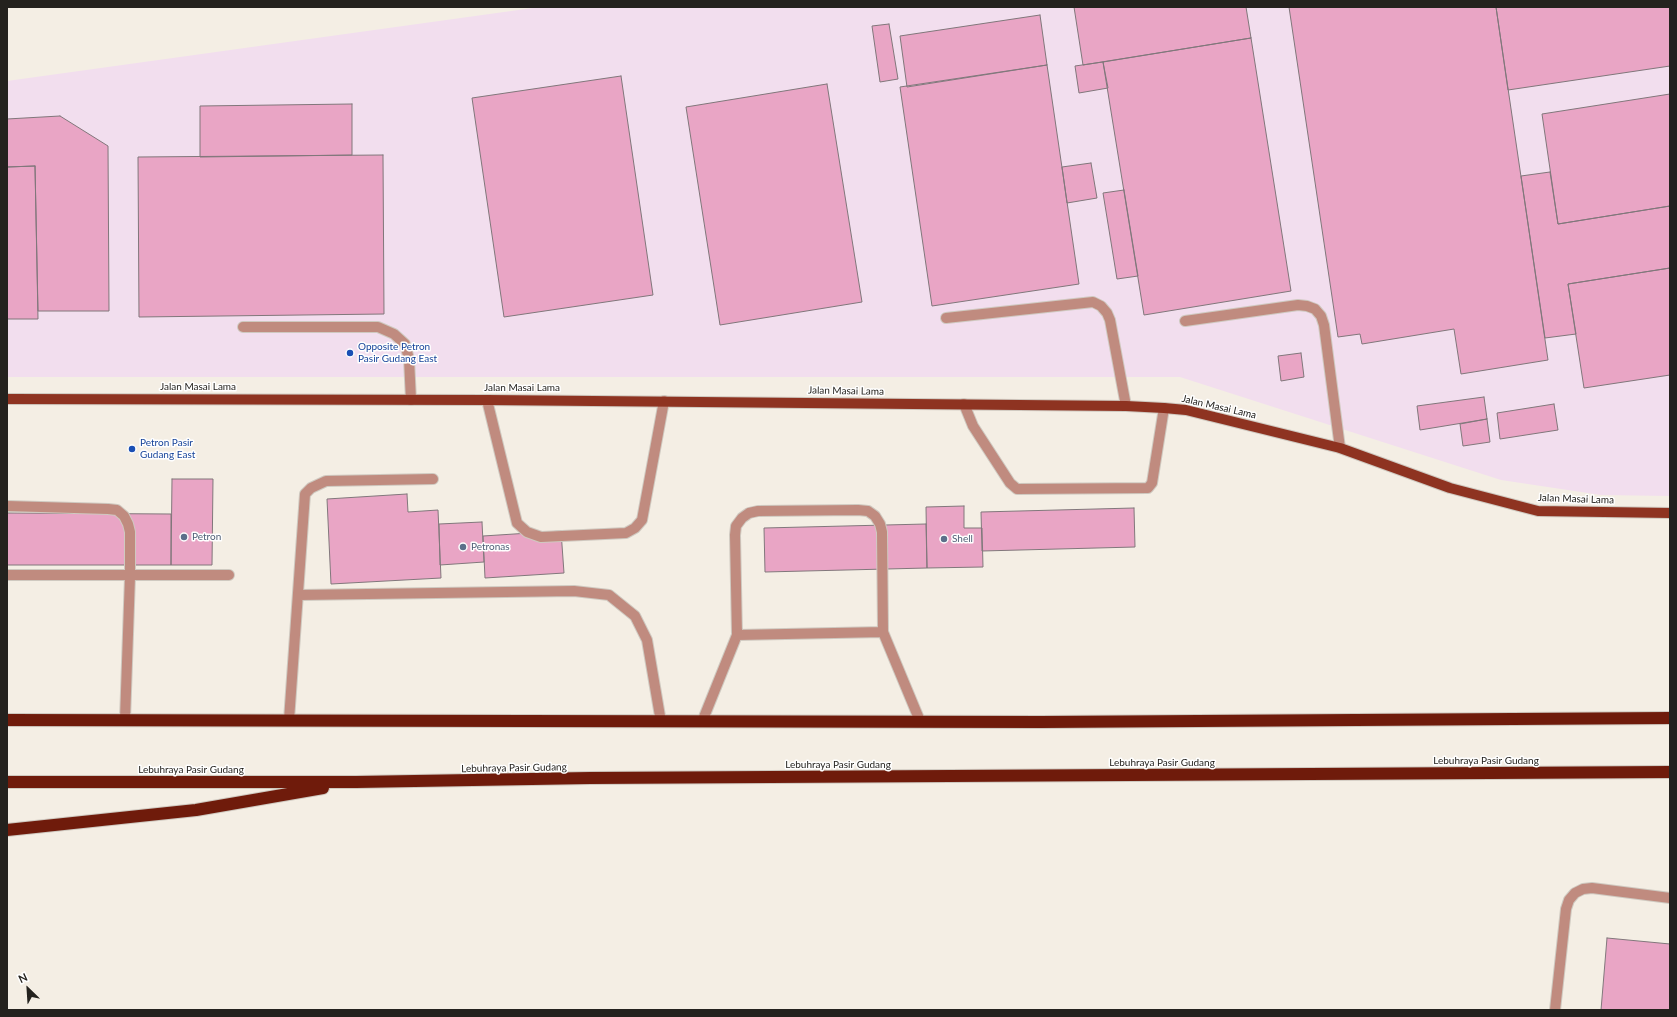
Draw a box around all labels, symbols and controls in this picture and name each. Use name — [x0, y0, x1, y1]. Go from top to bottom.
place label: Opposite Petron Pasir Gudang East — [358, 341, 437, 364]
marker: Opposite Petron Pasir Gudang East — [345, 348, 355, 358]
street label: Jalan Masai Lama — [160, 381, 236, 393]
street label: Jalan Masai Lama — [484, 382, 560, 394]
street label: Jalan Masai Lama — [808, 384, 884, 398]
street label: Jalan Masai Lama — [1181, 393, 1257, 421]
place label: Petron Pasir Gudang East — [140, 437, 195, 460]
marker: Petron Pasir Gudang East — [127, 444, 137, 454]
street label: Jalan Masai Lama — [1538, 492, 1614, 506]
place label: Petron — [192, 531, 221, 543]
marker: Petron — [179, 532, 189, 542]
place label: Shell — [952, 533, 973, 545]
marker: Shell — [939, 534, 949, 544]
place label: Petronas — [471, 541, 510, 553]
marker: Petronas — [458, 542, 468, 552]
street label: Lebuhraya Pasir Gudang — [1433, 755, 1539, 767]
street label: Lebuhraya Pasir Gudang — [1109, 757, 1215, 769]
street label: Lebuhraya Pasir Gudang — [785, 759, 891, 771]
street label: Lebuhraya Pasir Gudang — [461, 761, 567, 775]
street label: Lebuhraya Pasir Gudang — [138, 764, 244, 776]
north arrow — [8, 969, 48, 1009]
text: N — [16, 970, 29, 985]

